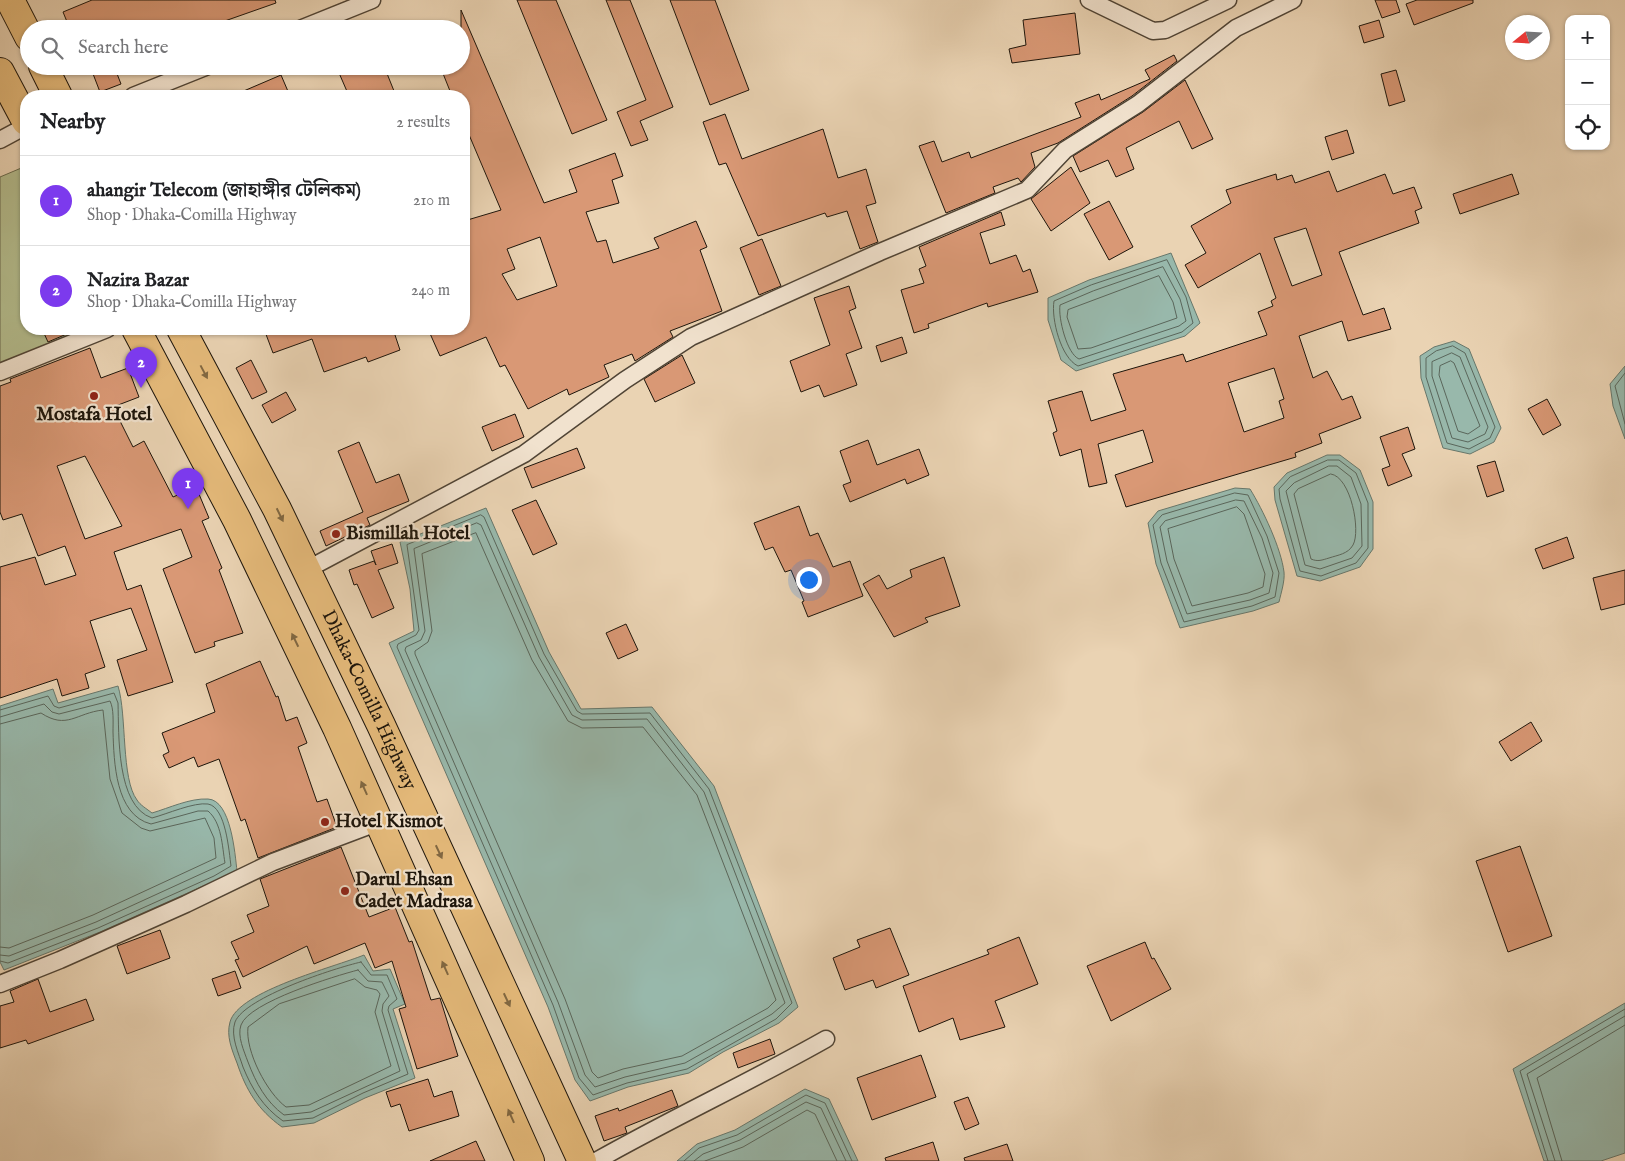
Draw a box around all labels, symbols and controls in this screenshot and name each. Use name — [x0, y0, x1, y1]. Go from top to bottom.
north arrow — [1505, 15, 1550, 60]
map controls — [1565, 15, 1610, 150]
button: + — [1565, 15, 1610, 60]
search box — [20, 20, 470, 75]
icon: search — [38, 34, 66, 62]
text: Search here — [78, 36, 169, 60]
button: − — [1565, 60, 1610, 105]
button: locate — [1565, 105, 1610, 150]
text: Nearby — [40, 109, 105, 136]
text: 2 results — [396, 113, 450, 133]
text: ahangir Telecom (জাহাঙ্গীর টেলিকম) — [87, 179, 361, 203]
text: 1 — [53, 191, 59, 211]
text: 210 m — [413, 191, 450, 211]
text: Shop · Dhaka–Comilla Highway — [87, 206, 297, 226]
text: Nazira Bazar — [87, 269, 189, 293]
text: 2 — [52, 281, 60, 301]
text: 240 m — [411, 281, 450, 301]
text: Shop · Dhaka–Comilla Highway — [87, 293, 297, 313]
pin: 2 — [125, 347, 157, 388]
one-way arrow — [200, 365, 208, 379]
marker: Mostafa Hotel — [88, 390, 100, 402]
place label: Mostafa Hotel — [36, 403, 152, 427]
pin: 1 — [172, 468, 204, 509]
one-way arrow — [276, 508, 284, 523]
place label: Bismillah Hotel — [346, 522, 470, 546]
marker: Bismillah Hotel — [330, 528, 342, 540]
your location — [796, 567, 822, 593]
street label: Dhaka–Comilla Highway — [316, 606, 422, 795]
one-way arrow — [291, 633, 299, 648]
one-way arrow — [359, 781, 367, 795]
place label: Hotel Kismot — [335, 810, 443, 834]
marker: Hotel Kismot — [319, 816, 331, 828]
one-way arrow — [436, 845, 444, 859]
place label: Darul Ehsan Cadet Madrasa — [355, 868, 473, 914]
marker: Darul Ehsan Cadet Madrasa — [339, 885, 351, 897]
one-way arrow — [440, 961, 448, 975]
one-way arrow — [503, 993, 511, 1007]
one-way arrow — [506, 1109, 514, 1123]

